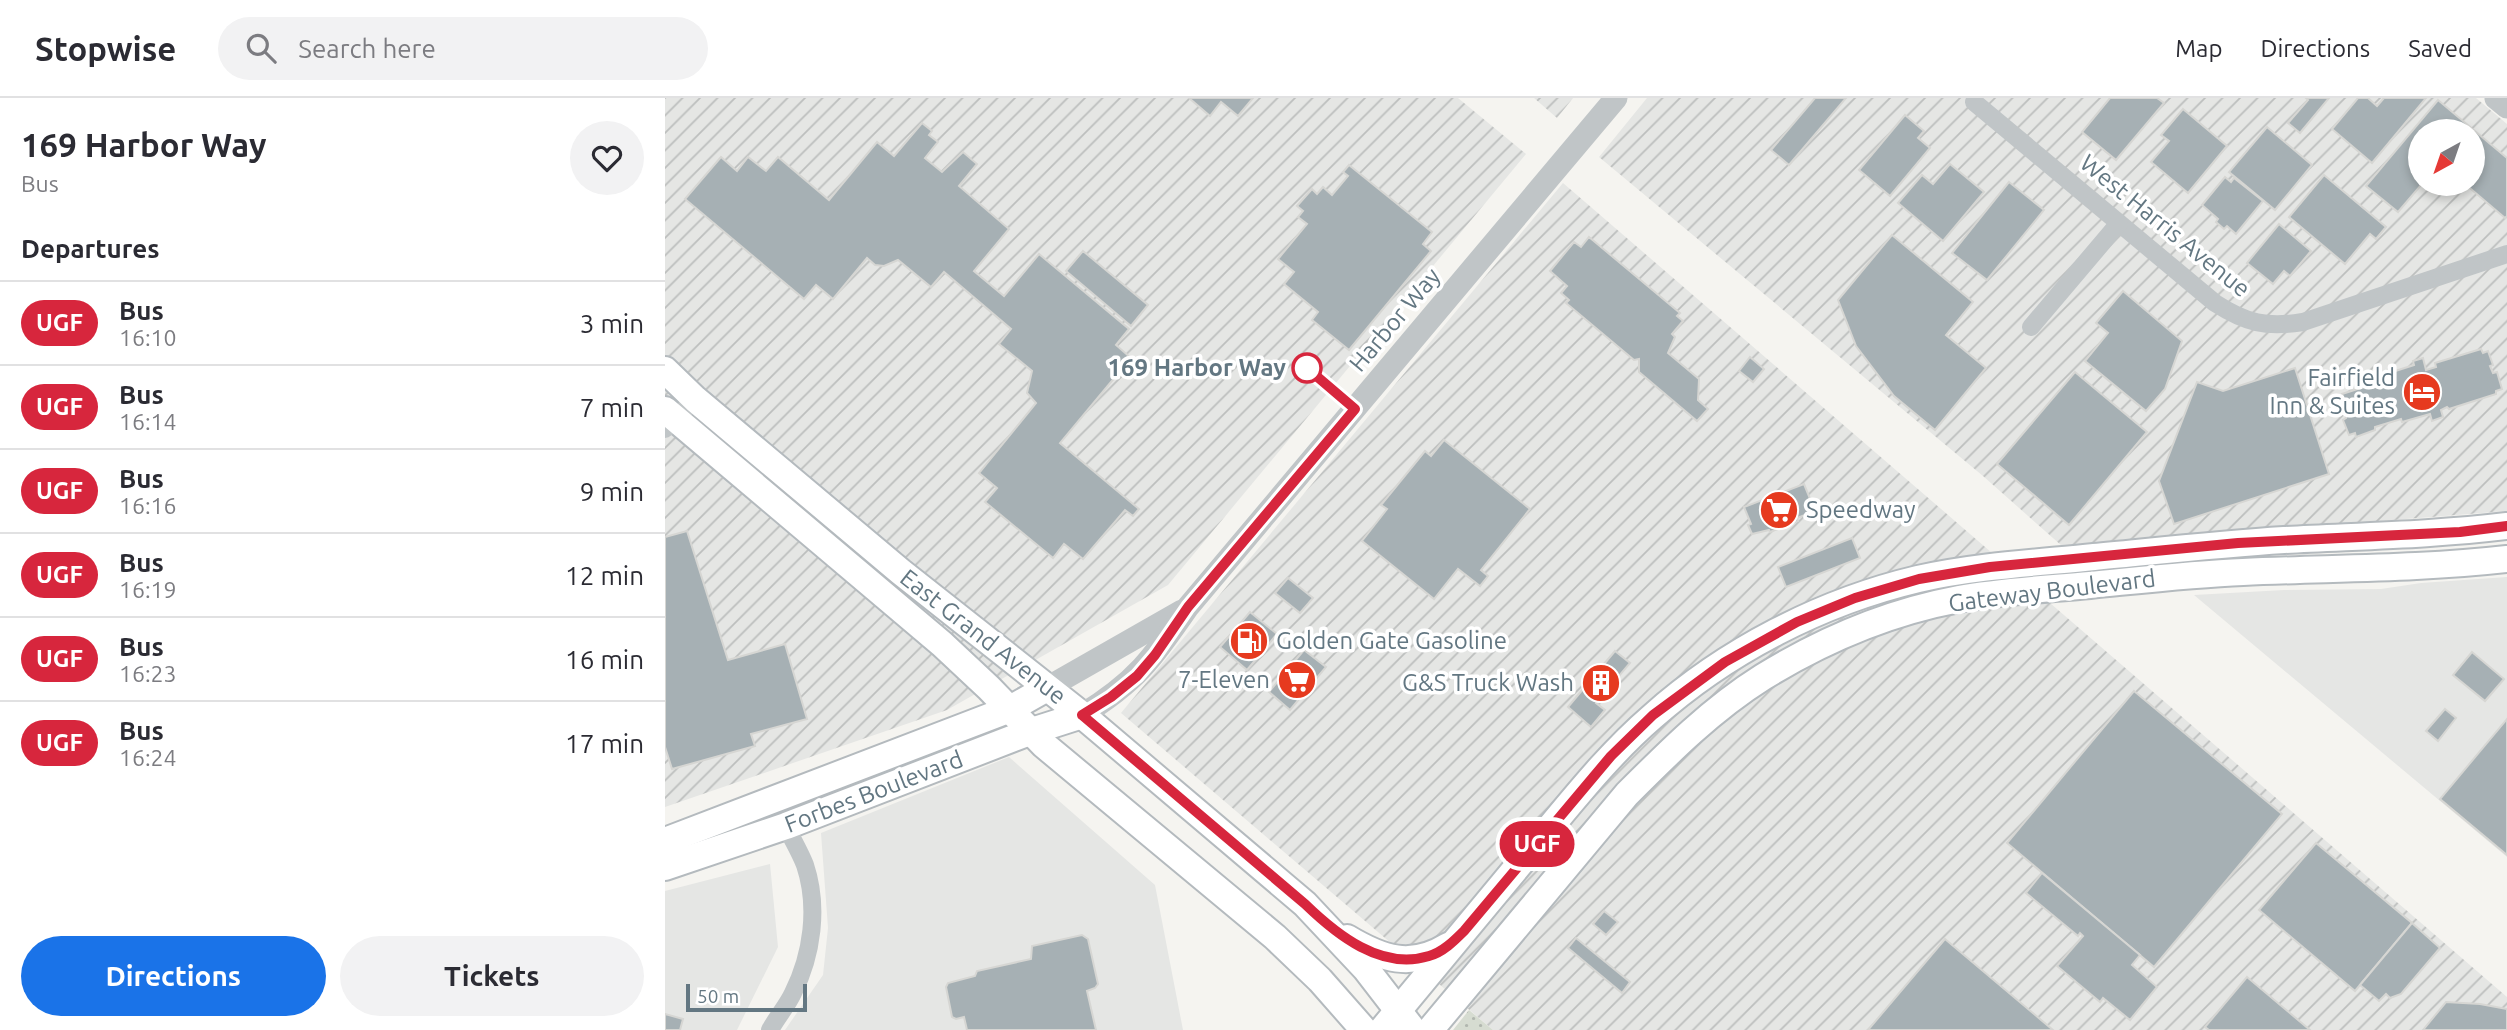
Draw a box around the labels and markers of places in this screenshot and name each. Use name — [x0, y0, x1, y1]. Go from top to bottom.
marker: 169 Harbor Way — [1292, 353, 1322, 383]
place label: 169 Harbor Way — [1108, 354, 1286, 381]
place label: Fairfield Inn & Suites — [2270, 364, 2395, 419]
hotel icon: Fairfield Inn & Suites — [2401, 371, 2443, 413]
supermarket icon: Speedway — [1758, 489, 1800, 531]
place label: Speedway — [1806, 496, 1916, 523]
fuel station icon: Golden Gate Gasoline — [1228, 620, 1270, 662]
place label: Golden Gate Gasoline — [1276, 627, 1507, 654]
supermarket icon: 7-Eleven — [1276, 659, 1318, 701]
building icon: G&S Truck Wash — [1580, 662, 1622, 704]
place label: 7-Eleven — [1178, 666, 1270, 693]
place label: G&S Truck Wash — [1402, 669, 1574, 696]

